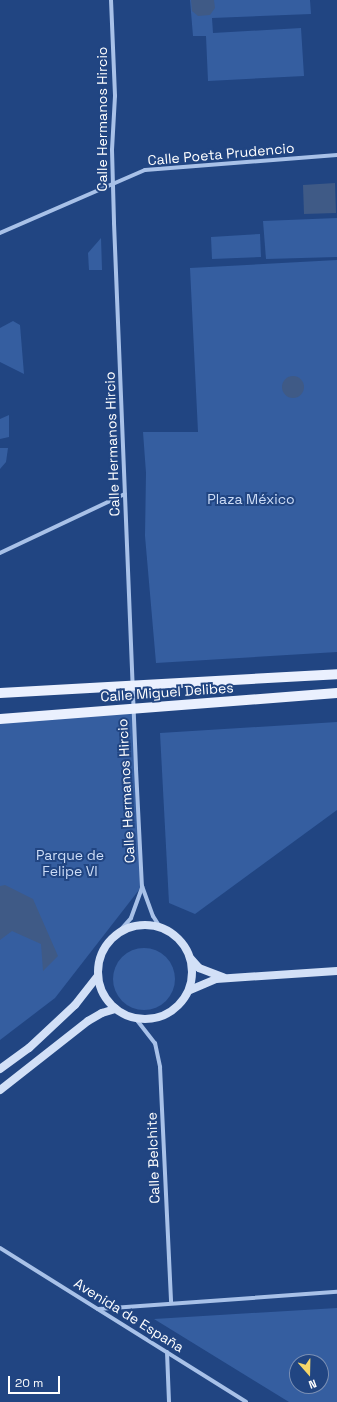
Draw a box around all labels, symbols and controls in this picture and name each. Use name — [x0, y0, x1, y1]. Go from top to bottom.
street label: Calle Hermanos Hircio — [94, 47, 110, 191]
street label: Calle Poeta Prudencio — [147, 139, 295, 169]
street label: Calle Hermanos Hircio — [101, 371, 123, 517]
park label: Plaza México — [207, 491, 295, 507]
street label: Calle Miguel Delibes — [100, 679, 234, 705]
street label: Calle Hermanos Hircio — [114, 718, 138, 864]
park label: Parque de Felipe VI — [36, 847, 104, 880]
street label: Calle Belchite — [143, 1112, 163, 1204]
street label: Avenida de España — [71, 1274, 187, 1356]
north arrow — [289, 1354, 329, 1394]
scale bar — [10, 1368, 62, 1394]
text: 20 m — [15, 1375, 43, 1391]
text: N — [307, 1376, 319, 1392]

